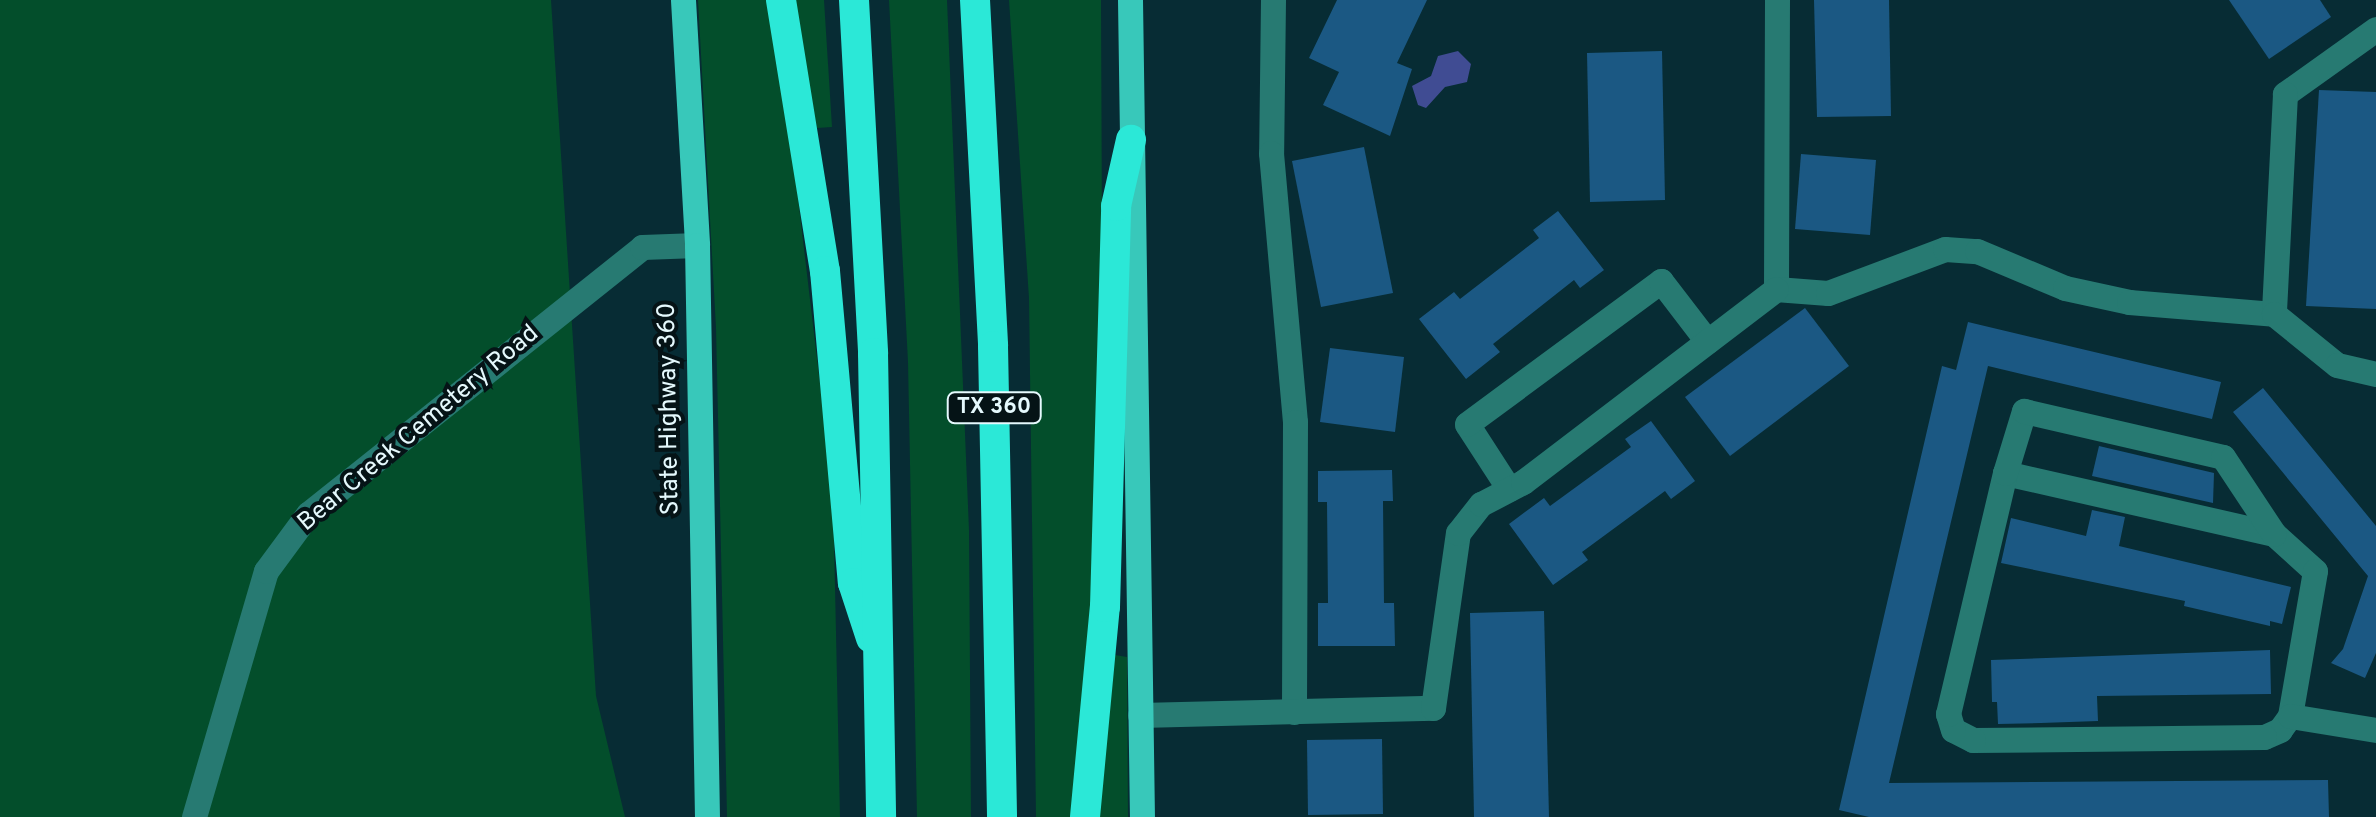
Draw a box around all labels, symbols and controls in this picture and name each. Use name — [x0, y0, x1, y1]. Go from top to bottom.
street label: State Highway 360 — [653, 302, 687, 516]
street label: Bear Creek Cemetery Road — [292, 319, 546, 539]
road number: TX 360 — [946, 391, 1042, 425]

